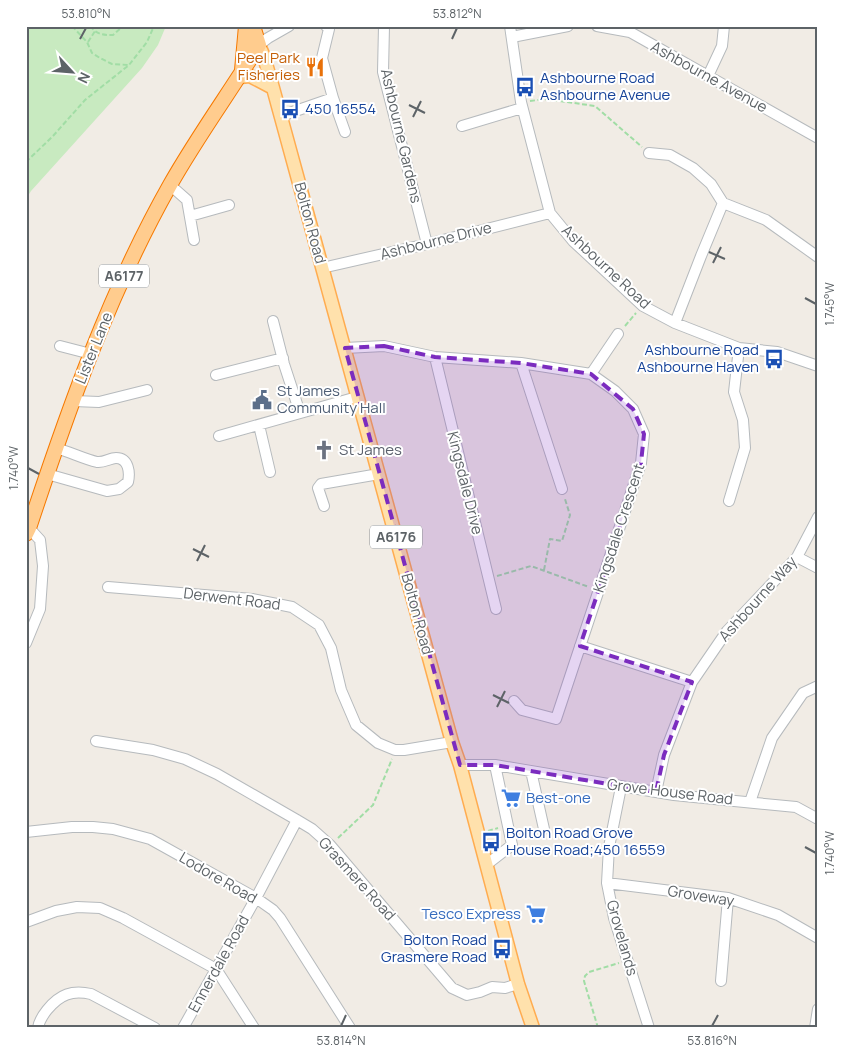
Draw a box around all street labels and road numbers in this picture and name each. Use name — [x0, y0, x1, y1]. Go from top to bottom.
street label: Ashbourne Avenue — [647, 36, 772, 117]
street label: Ashbourne Gardens — [376, 67, 427, 205]
street label: Bolton Road — [290, 180, 331, 266]
street label: Ashbourne Drive — [378, 216, 494, 265]
street label: Ashbourne Road — [557, 220, 655, 313]
road number: A6177 — [99, 264, 149, 288]
street label: Lister Lane — [70, 309, 118, 387]
street label: Kingsdale Drive — [443, 429, 489, 537]
street label: Kingsdale Crescent — [588, 461, 649, 595]
road number: A6176 — [370, 526, 422, 548]
street label: Ashbourne Way — [714, 551, 802, 646]
street label: Bolton Road — [397, 571, 438, 657]
street label: Derwent Road — [182, 582, 282, 615]
street label: Grove House Road — [606, 773, 734, 810]
street label: Grasmere Road — [314, 832, 401, 925]
street label: Lodore Road — [175, 847, 261, 908]
street label: Groveway — [666, 880, 736, 911]
street label: Grovelands — [602, 898, 643, 978]
street label: Ennerdale Road — [183, 911, 254, 1016]

